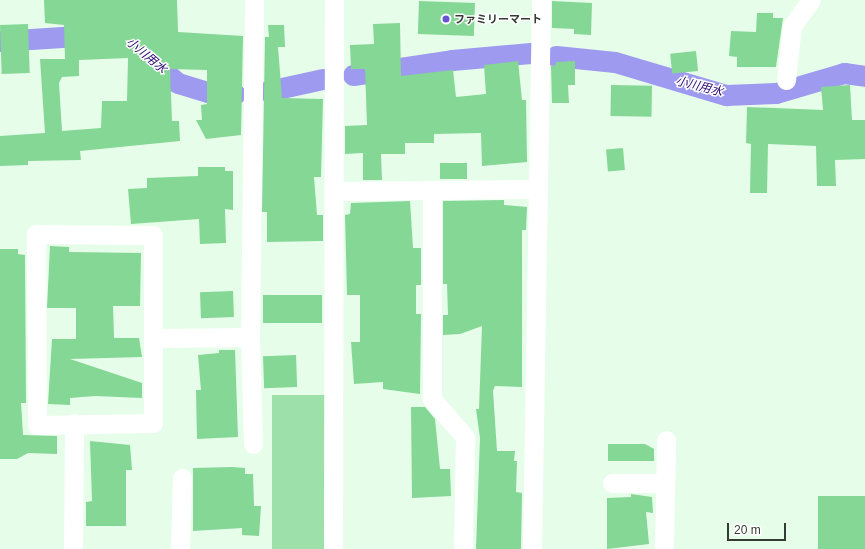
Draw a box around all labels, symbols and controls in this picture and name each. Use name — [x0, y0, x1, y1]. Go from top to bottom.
place label: ファミリーマート — [454, 12, 542, 26]
marker: ファミリーマート — [441, 14, 451, 24]
water label: 小川用水 — [123, 35, 169, 77]
water label: 小川用水 — [674, 74, 724, 100]
scale bar — [729, 515, 788, 541]
text: 20 m — [734, 523, 761, 537]

